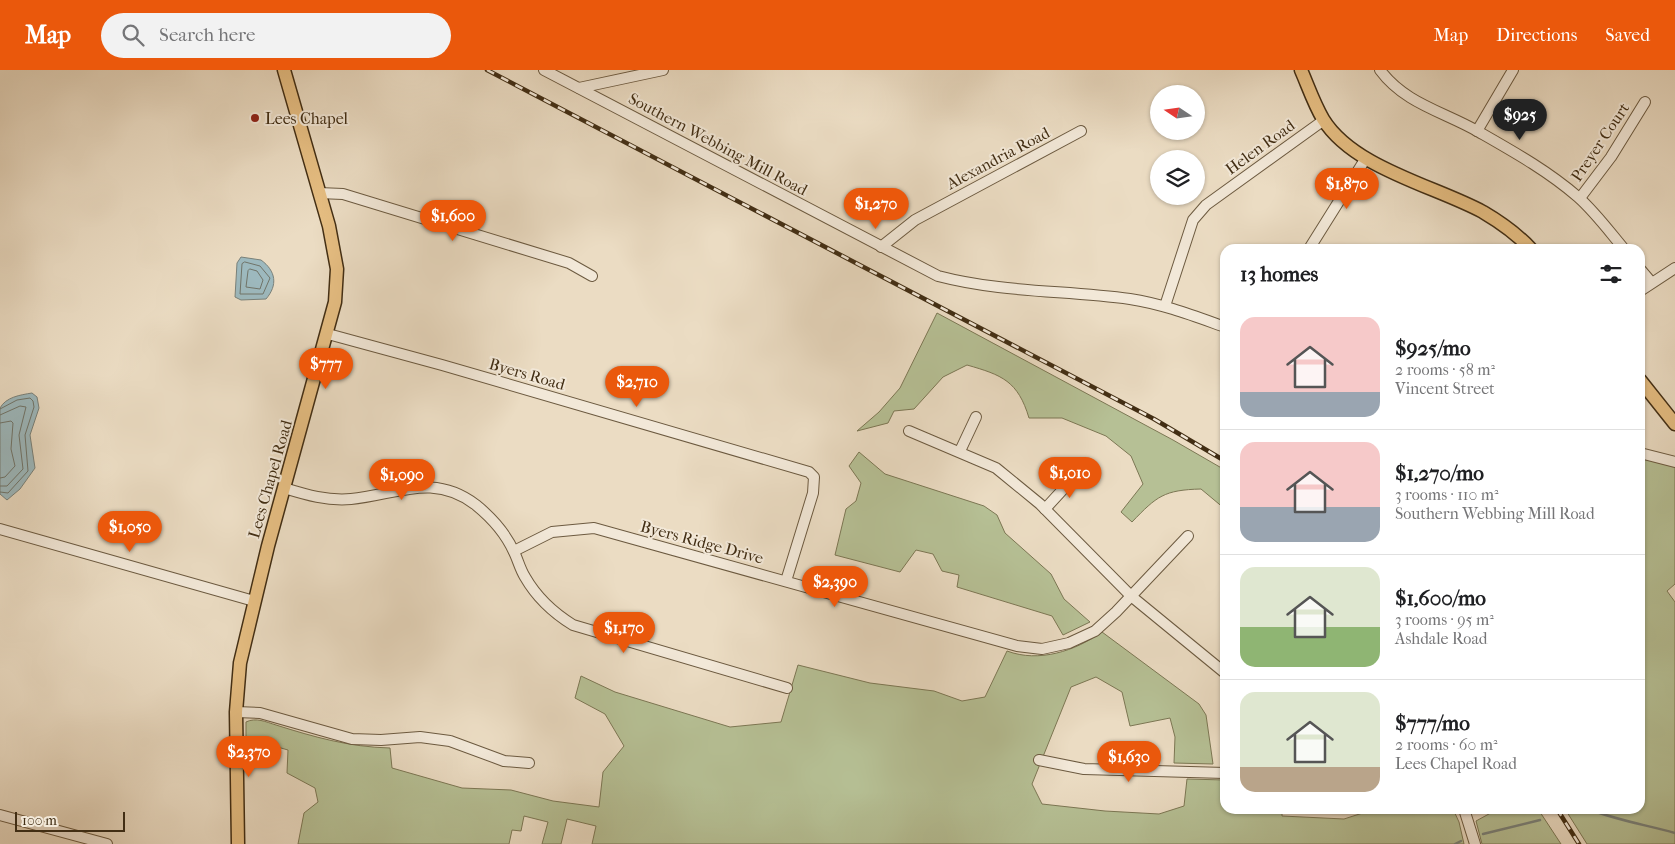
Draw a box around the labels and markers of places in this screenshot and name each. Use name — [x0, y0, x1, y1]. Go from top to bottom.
pin: $925 — [1490, 98, 1550, 141]
place label: Lees Chapel — [265, 109, 349, 128]
marker: Lees Chapel — [249, 112, 261, 124]
pin: $1,870 — [1306, 168, 1388, 210]
pin: $1,270 — [835, 188, 917, 230]
pin: $1,600 — [412, 200, 494, 242]
pin: $777 — [296, 348, 356, 390]
pin: $2,710 — [596, 366, 678, 408]
pin: $1,010 — [1029, 456, 1111, 499]
pin: $1,090 — [361, 458, 443, 501]
pin: $1,050 — [89, 510, 171, 553]
pin: $2,390 — [794, 566, 876, 608]
pin: $1,170 — [583, 612, 665, 654]
pin: $2,370 — [208, 736, 290, 778]
pin: $1,630 — [1088, 740, 1170, 783]

